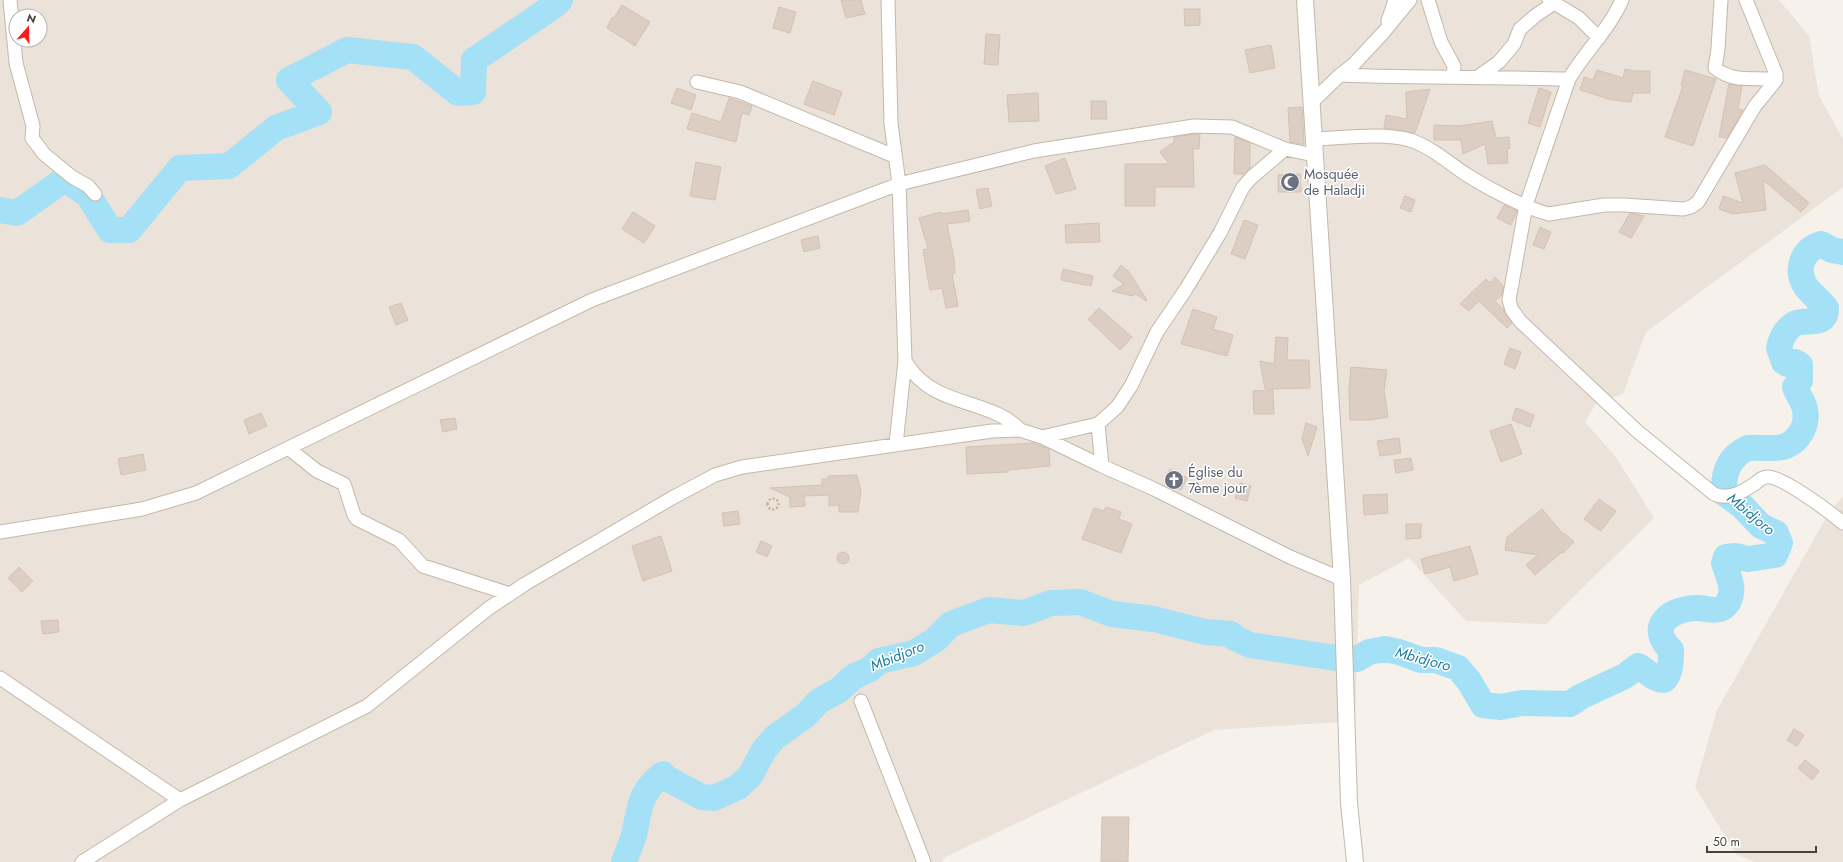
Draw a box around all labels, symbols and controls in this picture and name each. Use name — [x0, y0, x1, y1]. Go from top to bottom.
north arrow — [8, 8, 48, 48]
text: N — [25, 10, 38, 28]
place label: Mosquée de Haladji — [1304, 164, 1365, 200]
mosque icon: Mosquée de Haladji — [1279, 171, 1301, 193]
place label: Église du 7ème jour — [1188, 462, 1247, 498]
church icon: Église du 7ème jour — [1163, 469, 1185, 491]
water label: Mbidjoro — [1722, 487, 1780, 541]
water label: Mbidjoro — [867, 635, 927, 677]
water label: Mbidjoro — [1393, 641, 1453, 677]
scale bar — [1707, 828, 1816, 854]
text: 50 m — [1713, 833, 1740, 851]

